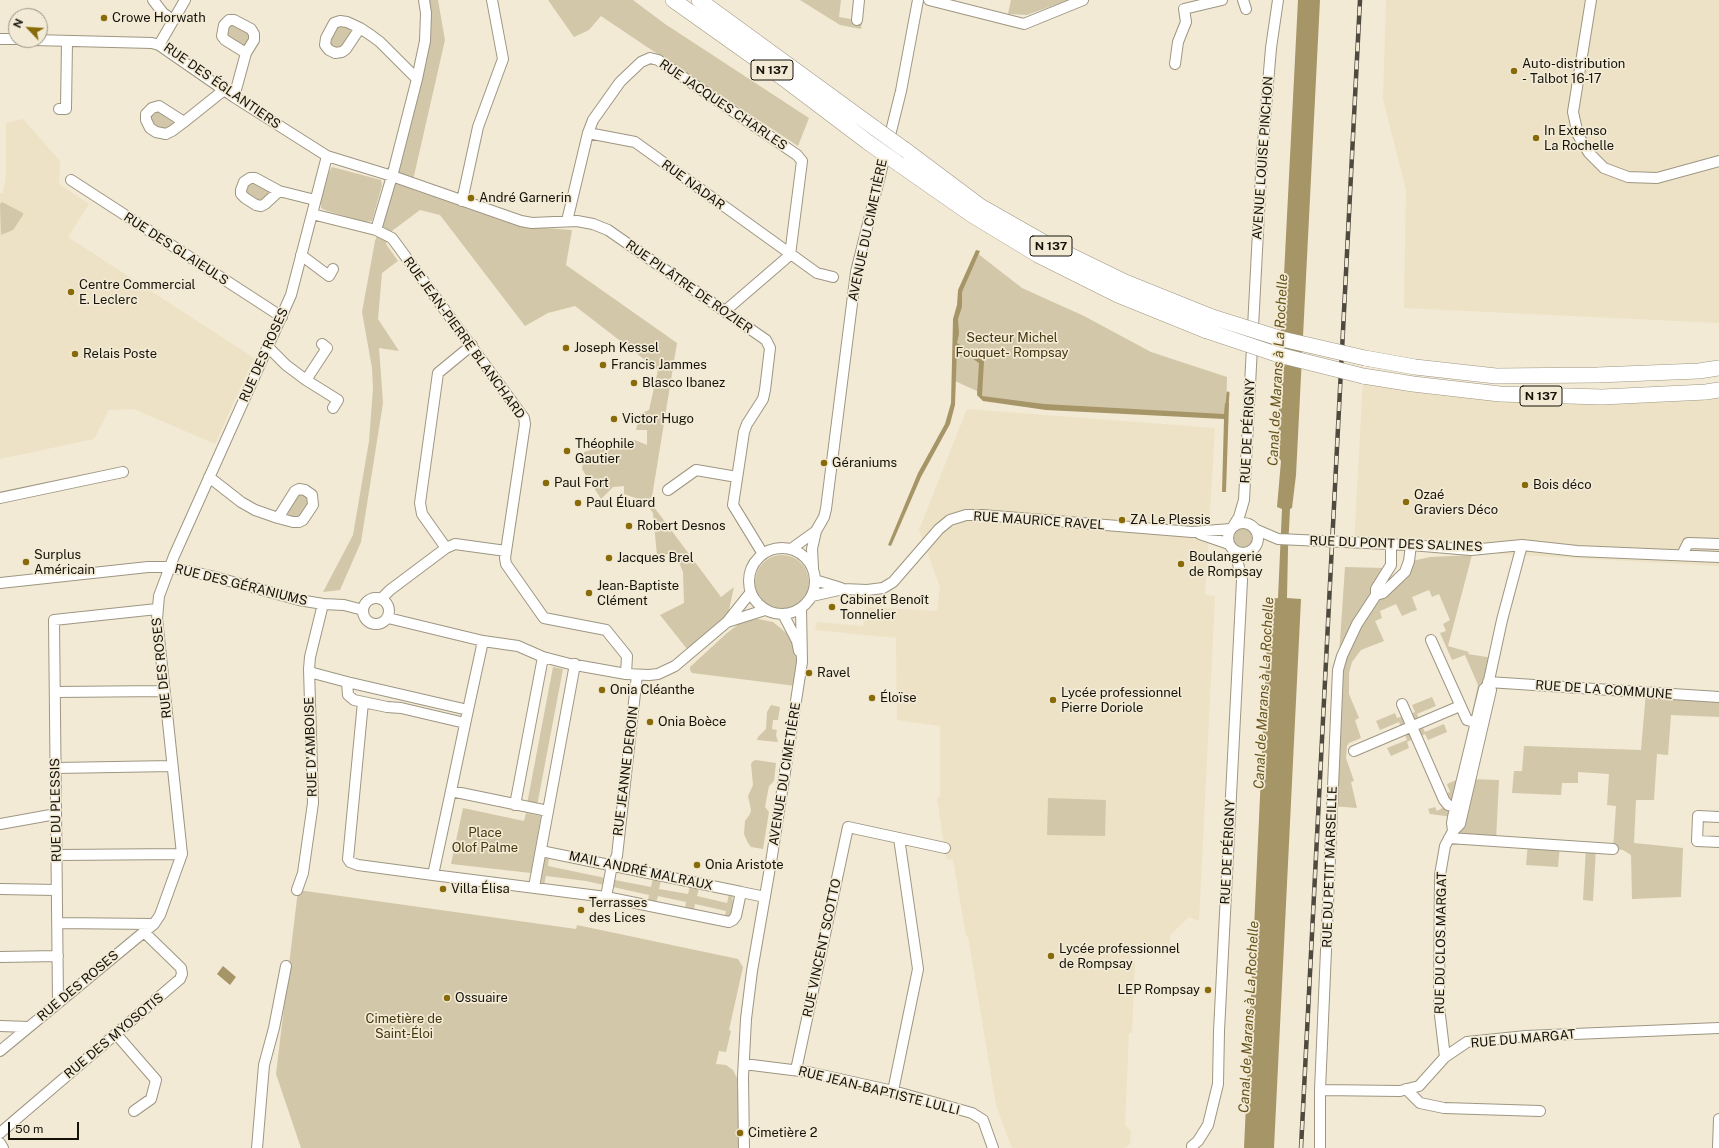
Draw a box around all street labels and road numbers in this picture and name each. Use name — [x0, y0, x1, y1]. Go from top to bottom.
street label: RUE DES ÉGLANTIERS — [161, 40, 283, 132]
street label: RUE JACQUES CHARLES — [656, 56, 790, 154]
road number: N 137 — [751, 60, 793, 80]
street label: AVENUE LOUISE PINCHON — [1249, 76, 1277, 240]
street label: RUE NADAR — [658, 157, 728, 213]
street label: AVENUE DU CIMETIÈRE — [845, 158, 891, 302]
street label: RUE DES GLAIEULS — [121, 209, 231, 289]
road number: N 137 — [1030, 236, 1072, 256]
street label: RUE PILÂTRE DE ROZIER — [623, 237, 755, 337]
street label: RUE JEAN-PIERRE BLANCHARD — [400, 254, 528, 422]
street label: RUE DES ROSES — [236, 305, 292, 405]
street label: RUE DE PÉRIGNY — [1237, 378, 1259, 484]
road number: N 137 — [1520, 386, 1562, 406]
street label: RUE MAURICE RAVEL — [973, 509, 1105, 533]
street label: RUE DU PONT DES SALINES — [1309, 533, 1483, 555]
street label: RUE DES GÉRANIUMS — [173, 561, 309, 609]
street label: RUE DES ROSES — [149, 617, 175, 719]
street label: RUE DE LA COMMUNE — [1535, 677, 1673, 703]
street label: RUE D'AMBOISE — [301, 697, 321, 797]
street label: AVENUE DU CIMETIÈRE — [766, 701, 804, 847]
street label: RUE JEANNE DEROIN — [610, 705, 642, 837]
street label: RUE DU PLESSIS — [47, 758, 65, 862]
street label: RUE DU PETIT MARSEILLE — [1319, 786, 1341, 948]
street label: RUE DE PÉRIGNY — [1217, 799, 1239, 905]
street label: MAIL ANDRÉ MALRAUX — [567, 848, 715, 894]
street label: RUE DU CLOS MARGAT — [1432, 872, 1450, 1014]
street label: RUE VINCENT SCOTTO — [800, 877, 844, 1019]
street label: RUE DES ROSES — [34, 947, 122, 1025]
street label: RUE DES MYOSOTIS — [61, 990, 167, 1082]
street label: RUE DU MARGAT — [1470, 1027, 1576, 1051]
street label: RUE JEAN-BAPTISTE LULLI — [797, 1063, 961, 1119]

